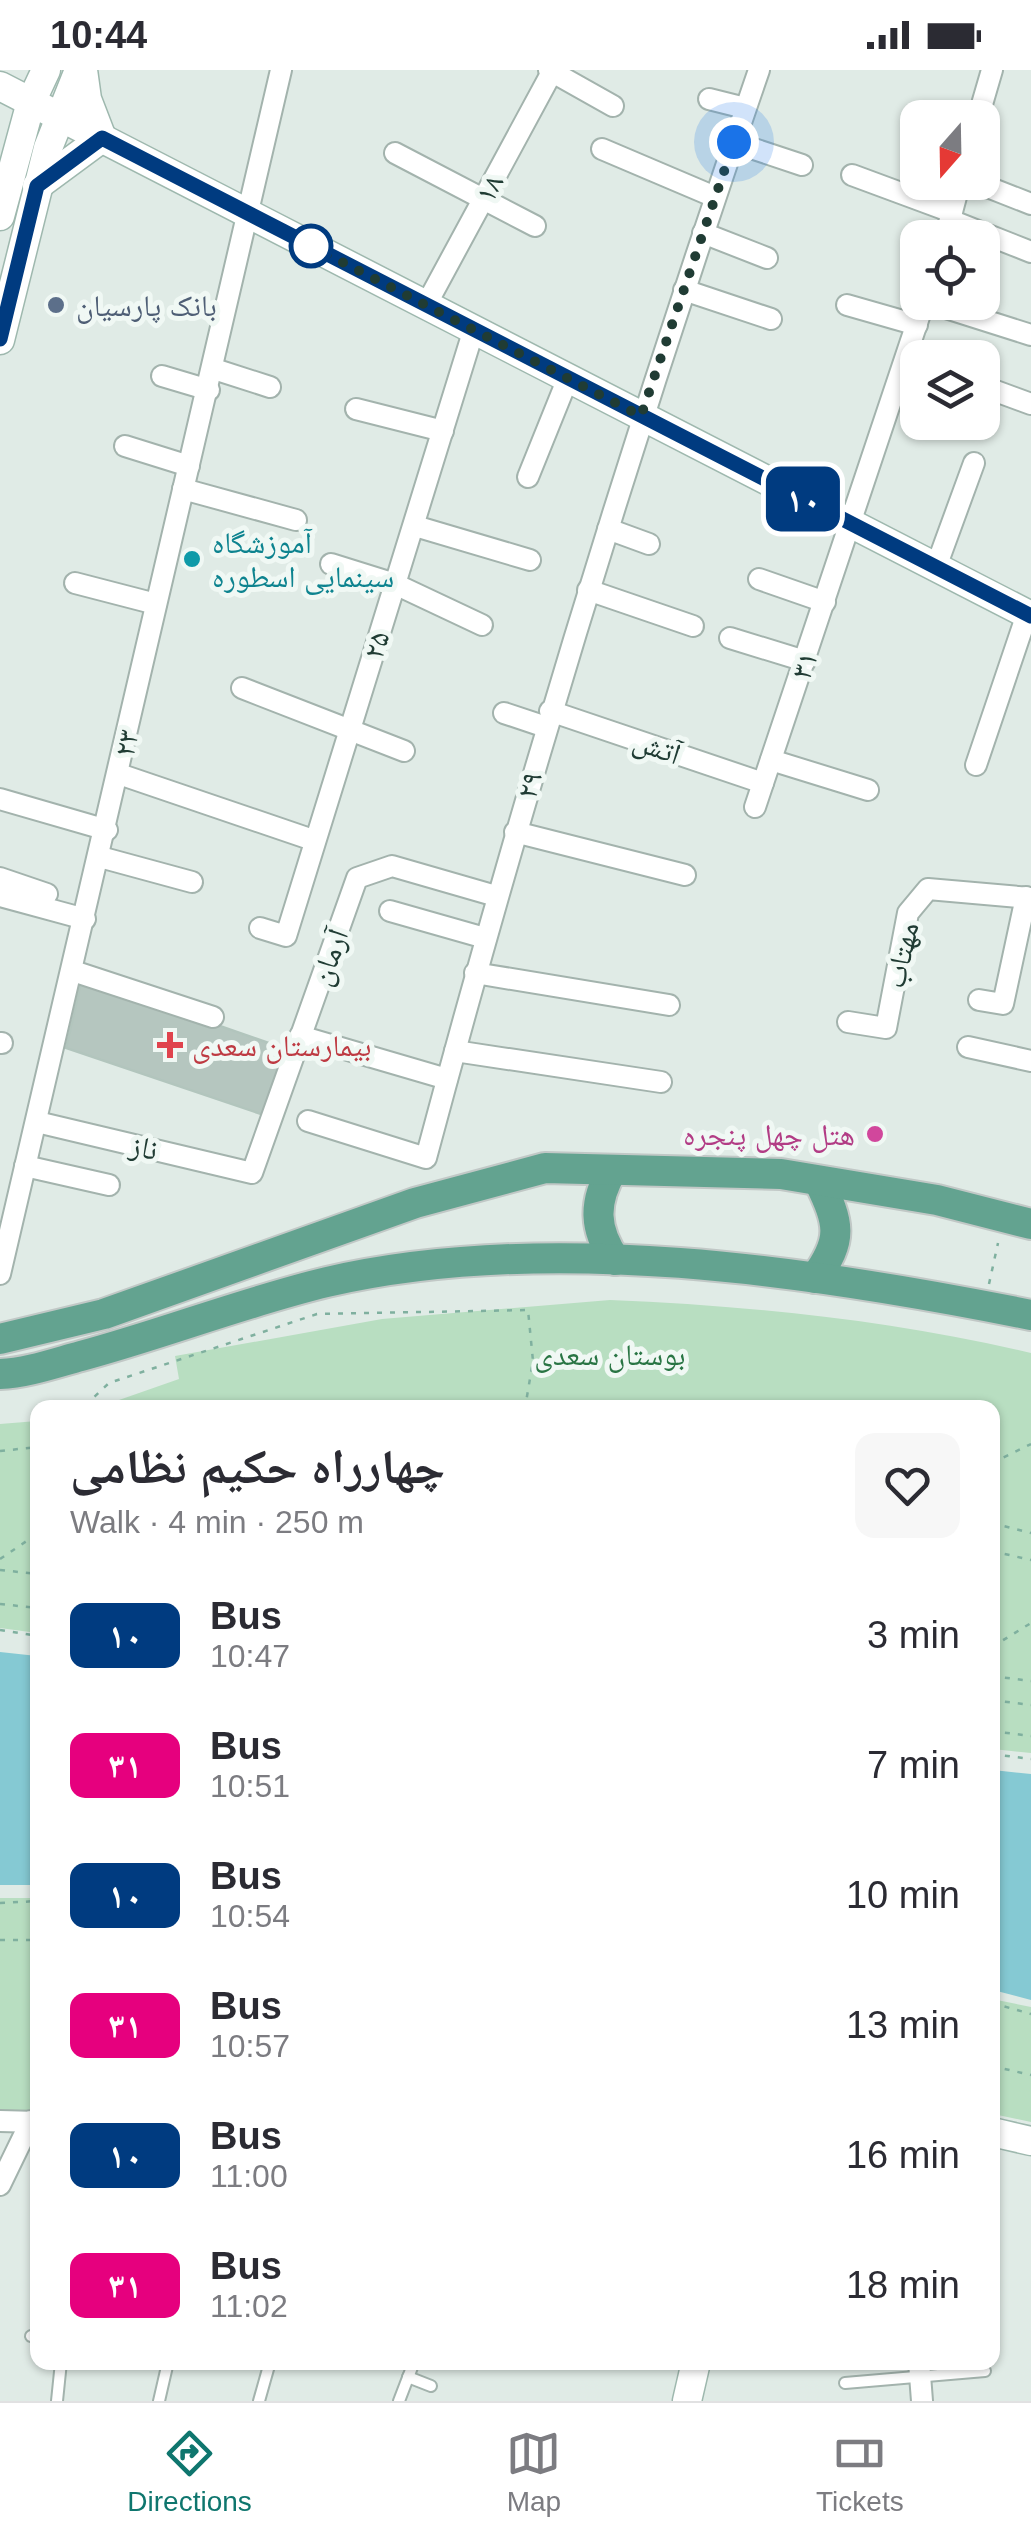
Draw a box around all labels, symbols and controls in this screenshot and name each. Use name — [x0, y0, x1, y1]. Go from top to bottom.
text: 10:44 — [50, 14, 147, 56]
north arrow — [900, 100, 1000, 200]
map controls — [900, 100, 1000, 440]
your location — [709, 117, 759, 167]
street label: ۱۸ — [468, 168, 510, 208]
button: locate — [900, 220, 1000, 320]
unlabelled marker — [290, 225, 332, 267]
place label: بانک پارسیان — [76, 289, 217, 324]
marker: بانک پارسیان — [45, 294, 67, 316]
button: layers — [900, 340, 1000, 440]
line badge: ۱۰ — [758, 466, 848, 532]
text: ۱۰ — [786, 480, 820, 519]
place label: آموزشگاه سینمایی اسطوره — [212, 526, 394, 595]
marker: آموزشگاه سینمایی اسطوره — [181, 548, 203, 570]
street label: ۲۵ — [356, 627, 396, 663]
street label: ۳۱ — [784, 647, 824, 683]
street label: آتش — [628, 724, 686, 773]
street label: ۲۳ — [107, 726, 145, 760]
street label: ۲۹ — [509, 767, 549, 803]
street label: مهتاب — [877, 919, 926, 991]
street label: آرمان — [304, 923, 357, 990]
place label: بیمارستان سعدی — [192, 1029, 372, 1064]
marker: بیمارستان سعدی — [157, 1032, 183, 1058]
place label: هتل چهل پنجره — [683, 1118, 855, 1153]
marker: هتل چهل پنجره — [864, 1123, 886, 1145]
street label: ناز — [126, 1128, 161, 1166]
park label: بوستان سعدی — [534, 1338, 686, 1373]
button: heart — [855, 1433, 960, 1538]
text: چهارراه حکیم نظامی — [70, 1440, 445, 1493]
text: Walk · 4 min · 250 m — [70, 1504, 364, 1540]
text: Bus — [210, 1595, 282, 1637]
text: 3 min — [867, 1614, 960, 1656]
text: ۱۰ — [108, 1616, 142, 1655]
text: 10:47 — [210, 1638, 290, 1674]
text: Bus — [210, 1725, 282, 1767]
text: 7 min — [867, 1744, 960, 1786]
text: ۳۱ — [108, 1746, 142, 1785]
text: 10:51 — [210, 1768, 290, 1804]
text: Bus — [210, 1855, 282, 1897]
text: 10 min — [846, 1874, 960, 1916]
text: ۱۰ — [108, 1876, 142, 1915]
text: 10:54 — [210, 1898, 290, 1934]
text: Bus — [210, 1985, 282, 2027]
text: 13 min — [846, 2004, 960, 2046]
text: ۳۱ — [108, 2006, 142, 2045]
text: 10:57 — [210, 2028, 290, 2064]
text: Bus — [210, 2115, 282, 2157]
text: 16 min — [846, 2134, 960, 2176]
text: ۱۰ — [108, 2136, 142, 2175]
text: 11:00 — [210, 2158, 288, 2194]
text: Bus — [210, 2245, 282, 2287]
text: 18 min — [846, 2264, 960, 2306]
text: ۳۱ — [108, 2266, 142, 2305]
text: 11:02 — [210, 2288, 288, 2324]
tab: Directions — [127, 2426, 252, 2518]
tab: Map — [506, 2426, 561, 2518]
tab: Tickets — [816, 2426, 904, 2518]

